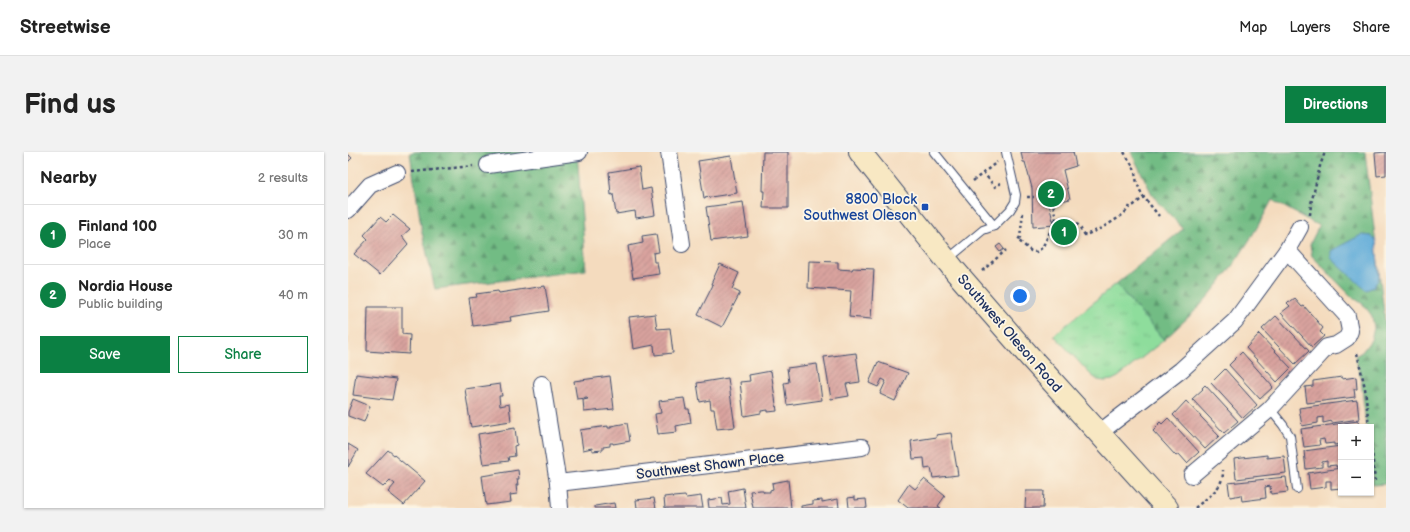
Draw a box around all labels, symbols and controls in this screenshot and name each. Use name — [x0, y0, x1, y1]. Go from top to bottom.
text: Streetwise — [20, 16, 111, 39]
text: Map — [1239, 19, 1267, 36]
text: Layers — [1289, 19, 1331, 36]
text: Share — [1353, 19, 1390, 36]
button: Directions — [1285, 86, 1386, 123]
text: Find us — [24, 88, 116, 121]
text: Nearby — [40, 168, 97, 188]
text: 2 results — [258, 170, 308, 186]
pin: 2 — [1038, 179, 1064, 209]
place label: 8800 Block Southwest Oleson — [804, 191, 917, 224]
marker: 8800 Block Southwest Oleson — [920, 202, 930, 212]
text: Finland 100 — [78, 217, 157, 236]
pin: 1 — [1051, 217, 1077, 247]
text: 1 — [50, 227, 56, 243]
text: 30 m — [278, 227, 308, 243]
text: Place — [78, 236, 111, 252]
street label: Southwest Oleson Road — [954, 271, 1066, 396]
text: Nordia House — [78, 277, 173, 296]
your location — [1010, 286, 1030, 306]
text: 2 — [49, 287, 57, 303]
text: 40 m — [278, 287, 308, 303]
text: Public building — [78, 296, 163, 312]
button: Save — [40, 336, 170, 373]
button: Share — [178, 336, 308, 373]
map controls — [1338, 424, 1374, 496]
button: + — [1338, 424, 1374, 460]
street label: Southwest Shawn Place — [635, 448, 785, 483]
button: − — [1338, 460, 1374, 496]

